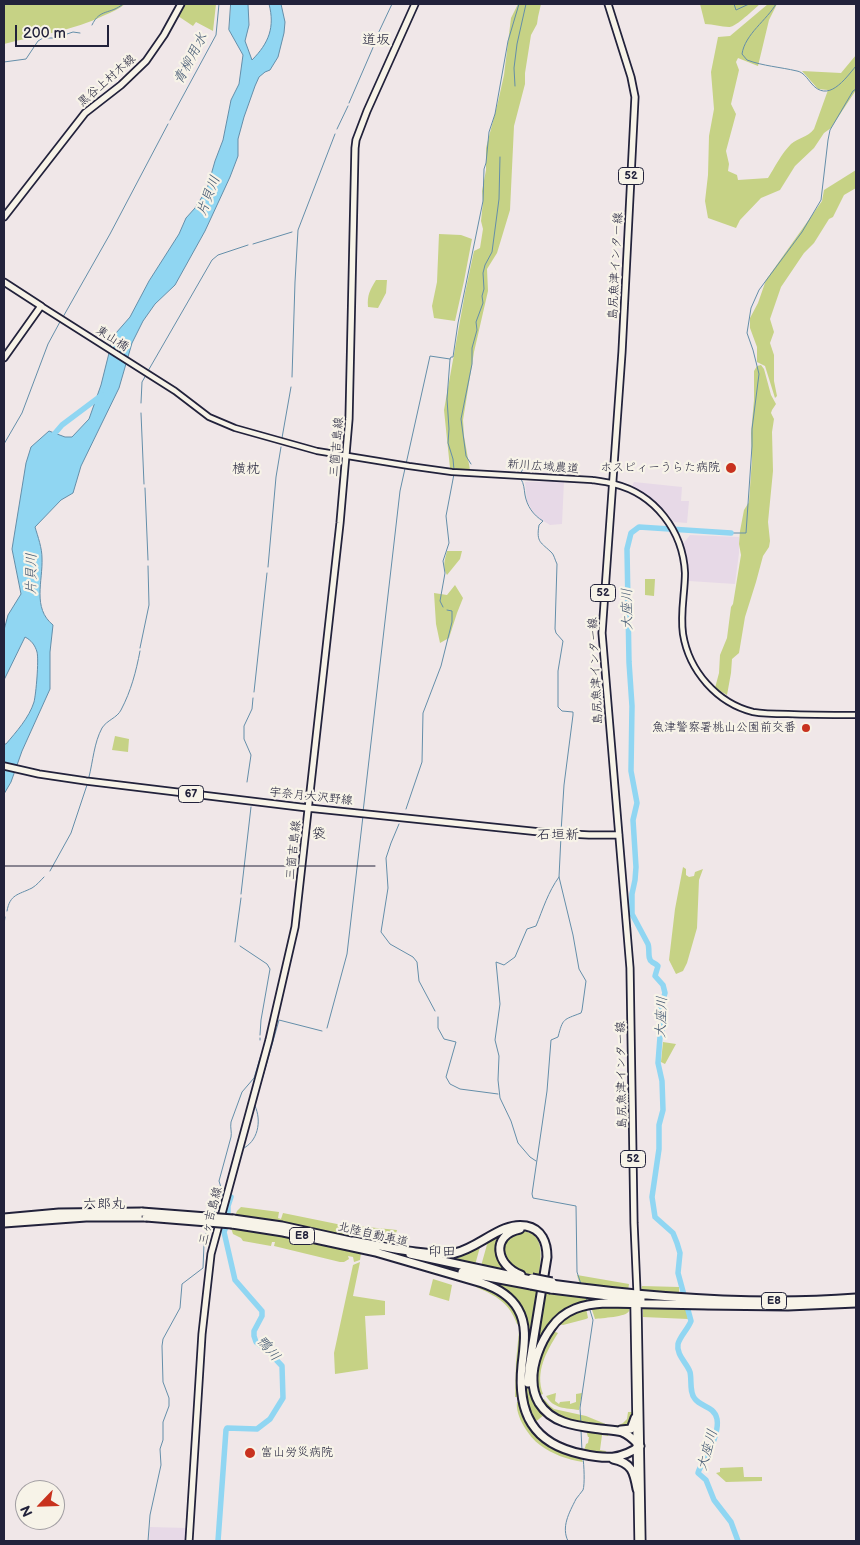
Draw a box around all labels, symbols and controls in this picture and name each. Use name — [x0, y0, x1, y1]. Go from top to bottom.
scale bar — [18, 15, 111, 47]
text: 200 m — [23, 24, 66, 43]
water label: 青柳用水 — [170, 30, 212, 88]
district label: 道坂 — [362, 32, 390, 48]
street label: 黒谷上村木線 — [75, 52, 139, 110]
road number: 52 — [618, 168, 644, 185]
water label: 片貝川 — [194, 173, 224, 219]
street label: 島尻魚津インター線 — [606, 212, 626, 320]
street label: 東山橋 — [93, 323, 131, 355]
street label: 三箇吉島線 — [327, 416, 347, 478]
street label: 新川広域農道 — [507, 457, 579, 477]
district label: 横枕 — [232, 461, 260, 477]
place label: ホスピィーうらた病院 — [600, 461, 720, 475]
marker: ホスピィーうらた病院 — [724, 461, 738, 475]
water label: 片貝川 — [23, 553, 41, 595]
road number: 52 — [590, 584, 616, 602]
water label: 大座川 — [619, 588, 637, 630]
street label: 島尻魚津インター線 — [586, 617, 606, 725]
place label: 魚津警察署桃山公園前交番 — [652, 721, 796, 735]
marker: 魚津警察署桃山公園前交番 — [800, 722, 812, 734]
street label: 宇奈月大沢野線 — [268, 785, 354, 809]
road number: 67 — [178, 786, 204, 802]
street label: 三箇吉島線 — [284, 819, 304, 881]
district label: 袋 — [312, 826, 326, 842]
district label: 石垣新 — [537, 827, 579, 843]
water label: 大座川 — [653, 996, 671, 1038]
street label: 島尻魚津インター線 — [614, 1021, 630, 1129]
road number: 52 — [620, 1150, 646, 1168]
street label: 三ヶ吉島線 — [196, 1185, 226, 1247]
district label: 六郎丸 — [83, 1196, 125, 1212]
street label: 北陸自動車道 — [336, 1220, 410, 1250]
road number: E8 — [290, 1228, 314, 1244]
district label: 印田 — [428, 1244, 456, 1260]
road number: E8 — [762, 1292, 786, 1310]
water label: 鴨川 — [253, 1333, 283, 1365]
water label: 大座川 — [694, 1427, 722, 1473]
marker: 富山労災病院 — [243, 1446, 257, 1460]
place label: 富山労災病院 — [261, 1446, 333, 1460]
north arrow — [15, 1480, 65, 1530]
text: N — [17, 1503, 37, 1519]

